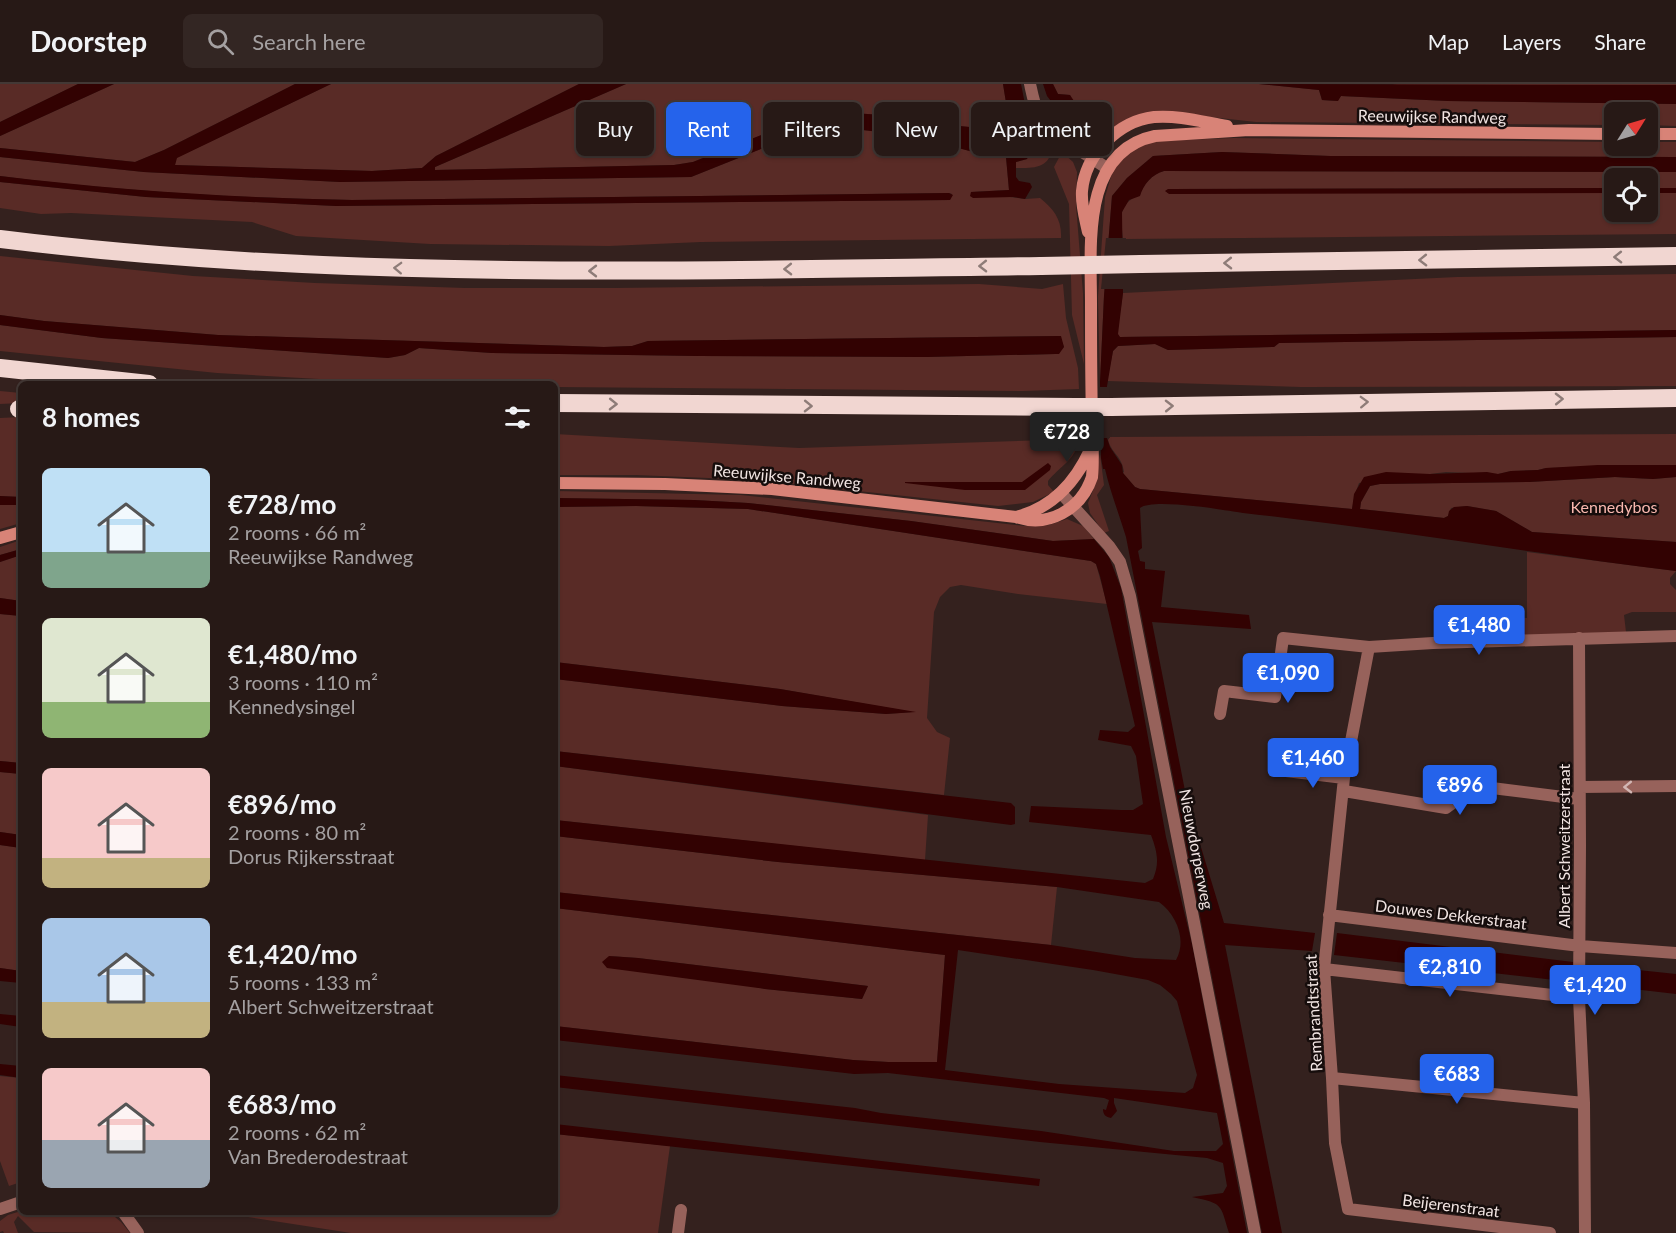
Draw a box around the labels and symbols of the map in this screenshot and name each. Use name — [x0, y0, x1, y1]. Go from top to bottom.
north arrow — [1604, 102, 1658, 156]
street label: Reeuwijkse Randweg — [1358, 105, 1506, 127]
one-way arrow — [1613, 251, 1622, 263]
one-way arrow — [1418, 254, 1427, 266]
one-way arrow — [1223, 257, 1232, 269]
one-way arrow — [978, 260, 987, 272]
one-way arrow — [393, 262, 402, 275]
one-way arrow — [783, 263, 792, 275]
one-way arrow — [588, 265, 597, 277]
one-way arrow — [1555, 393, 1564, 405]
one-way arrow — [1360, 396, 1369, 409]
one-way arrow — [609, 398, 618, 410]
one-way arrow — [804, 399, 813, 412]
one-way arrow — [1165, 400, 1174, 413]
pin: €728 — [1031, 412, 1103, 463]
street label: Reeuwijkse Randweg — [712, 460, 862, 492]
park label: Kennedybos — [1571, 497, 1658, 516]
pin: €1,480 — [1430, 605, 1528, 656]
pin: €1,090 — [1239, 653, 1337, 704]
pin: €1,460 — [1264, 738, 1362, 789]
street label: Albert Schweitzerstraat — [1554, 764, 1573, 928]
pin: €896 — [1424, 765, 1496, 816]
one-way arrow — [1623, 780, 1632, 793]
street label: Nieuwdorperweg — [1176, 787, 1218, 911]
street label: Douwes Dekkerstraat — [1374, 895, 1528, 933]
pin: €2,810 — [1401, 947, 1499, 998]
street label: Rembrandtstraat — [1300, 954, 1326, 1072]
pin: €1,420 — [1546, 965, 1644, 1016]
pin: €683 — [1421, 1054, 1493, 1105]
street label: Beijerenstraat — [1401, 1190, 1501, 1220]

